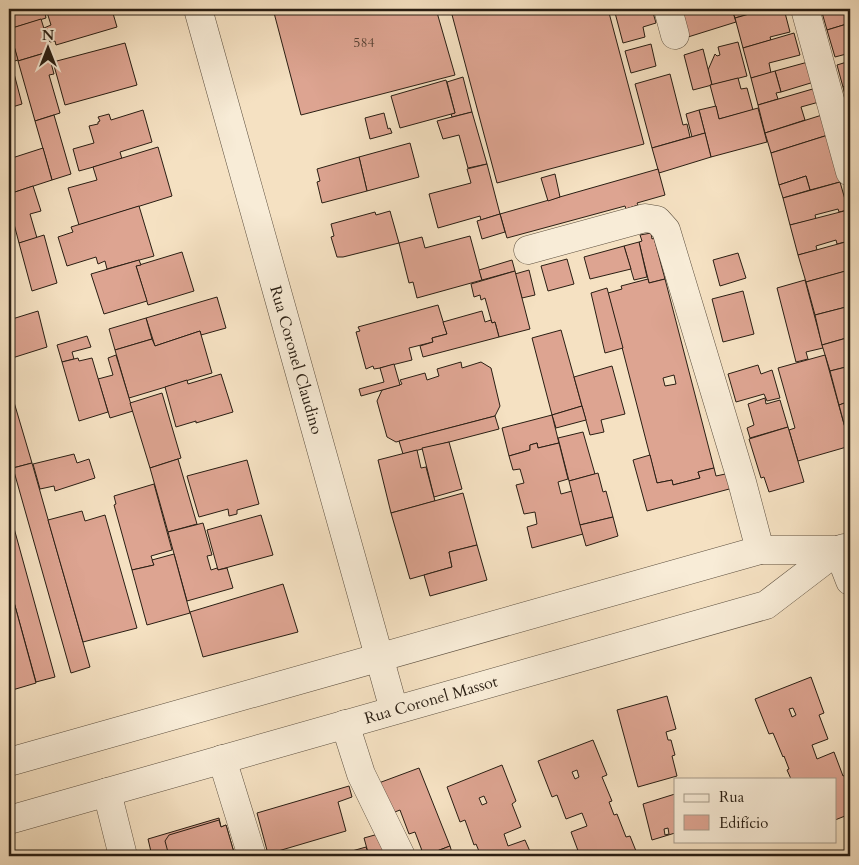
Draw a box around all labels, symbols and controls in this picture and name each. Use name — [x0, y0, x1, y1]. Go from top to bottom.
north arrow — [22, 22, 72, 72]
text: N — [42, 26, 54, 45]
house number: 584 — [353, 33, 375, 52]
street label: Rua Coronel Claudino — [264, 283, 328, 437]
street label: Rua Coronel Massot — [362, 670, 500, 730]
legend — [674, 778, 836, 842]
text: Rua — [719, 787, 745, 807]
text: Edifício — [719, 813, 768, 833]

